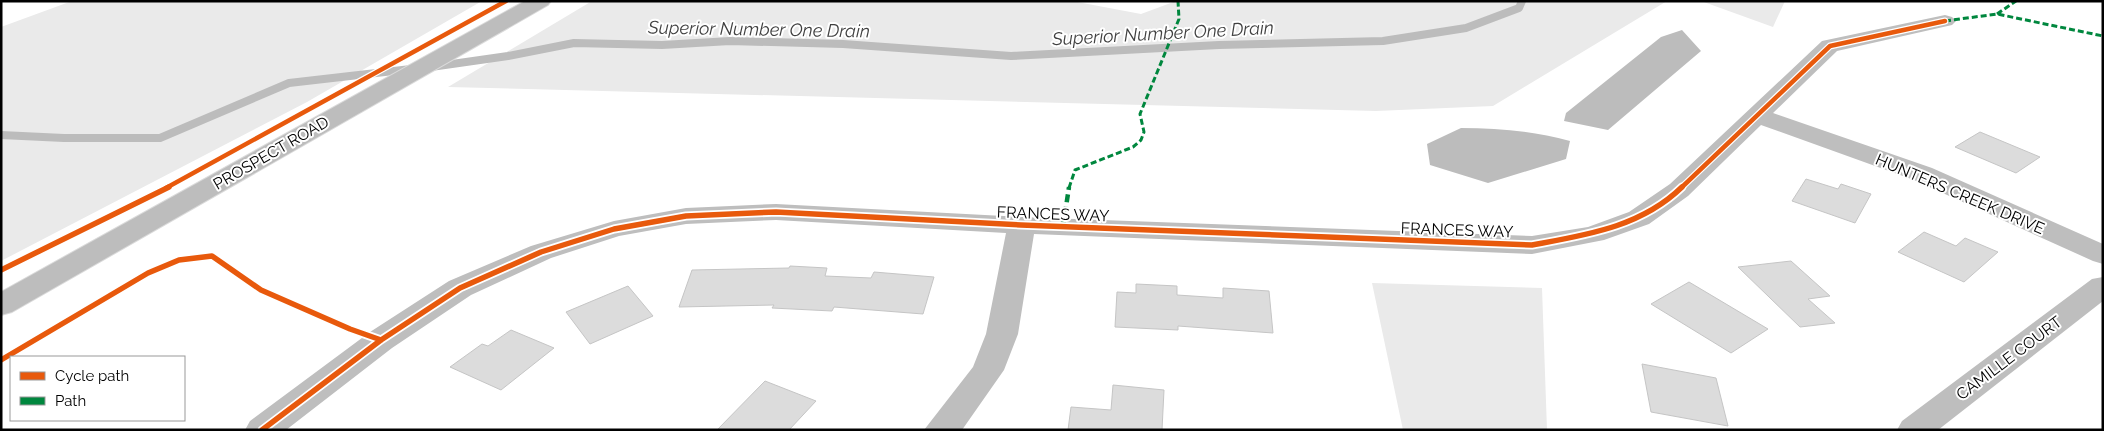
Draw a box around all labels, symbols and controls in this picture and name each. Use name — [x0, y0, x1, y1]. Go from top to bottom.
water label: Superior Number One Drain — [647, 17, 870, 41]
water label: Superior Number One Drain — [1051, 17, 1274, 49]
street label: PROSPECT ROAD — [210, 112, 332, 194]
street label: HUNTERS CREEK DRIVE — [1873, 150, 2047, 238]
street label: FRANCES WAY — [996, 203, 1110, 225]
street label: FRANCES WAY — [1400, 219, 1514, 241]
street label: CAMILLE COURT — [1953, 312, 2066, 404]
legend — [10, 356, 185, 421]
text: Cycle path — [55, 367, 129, 385]
text: Path — [55, 392, 86, 410]

